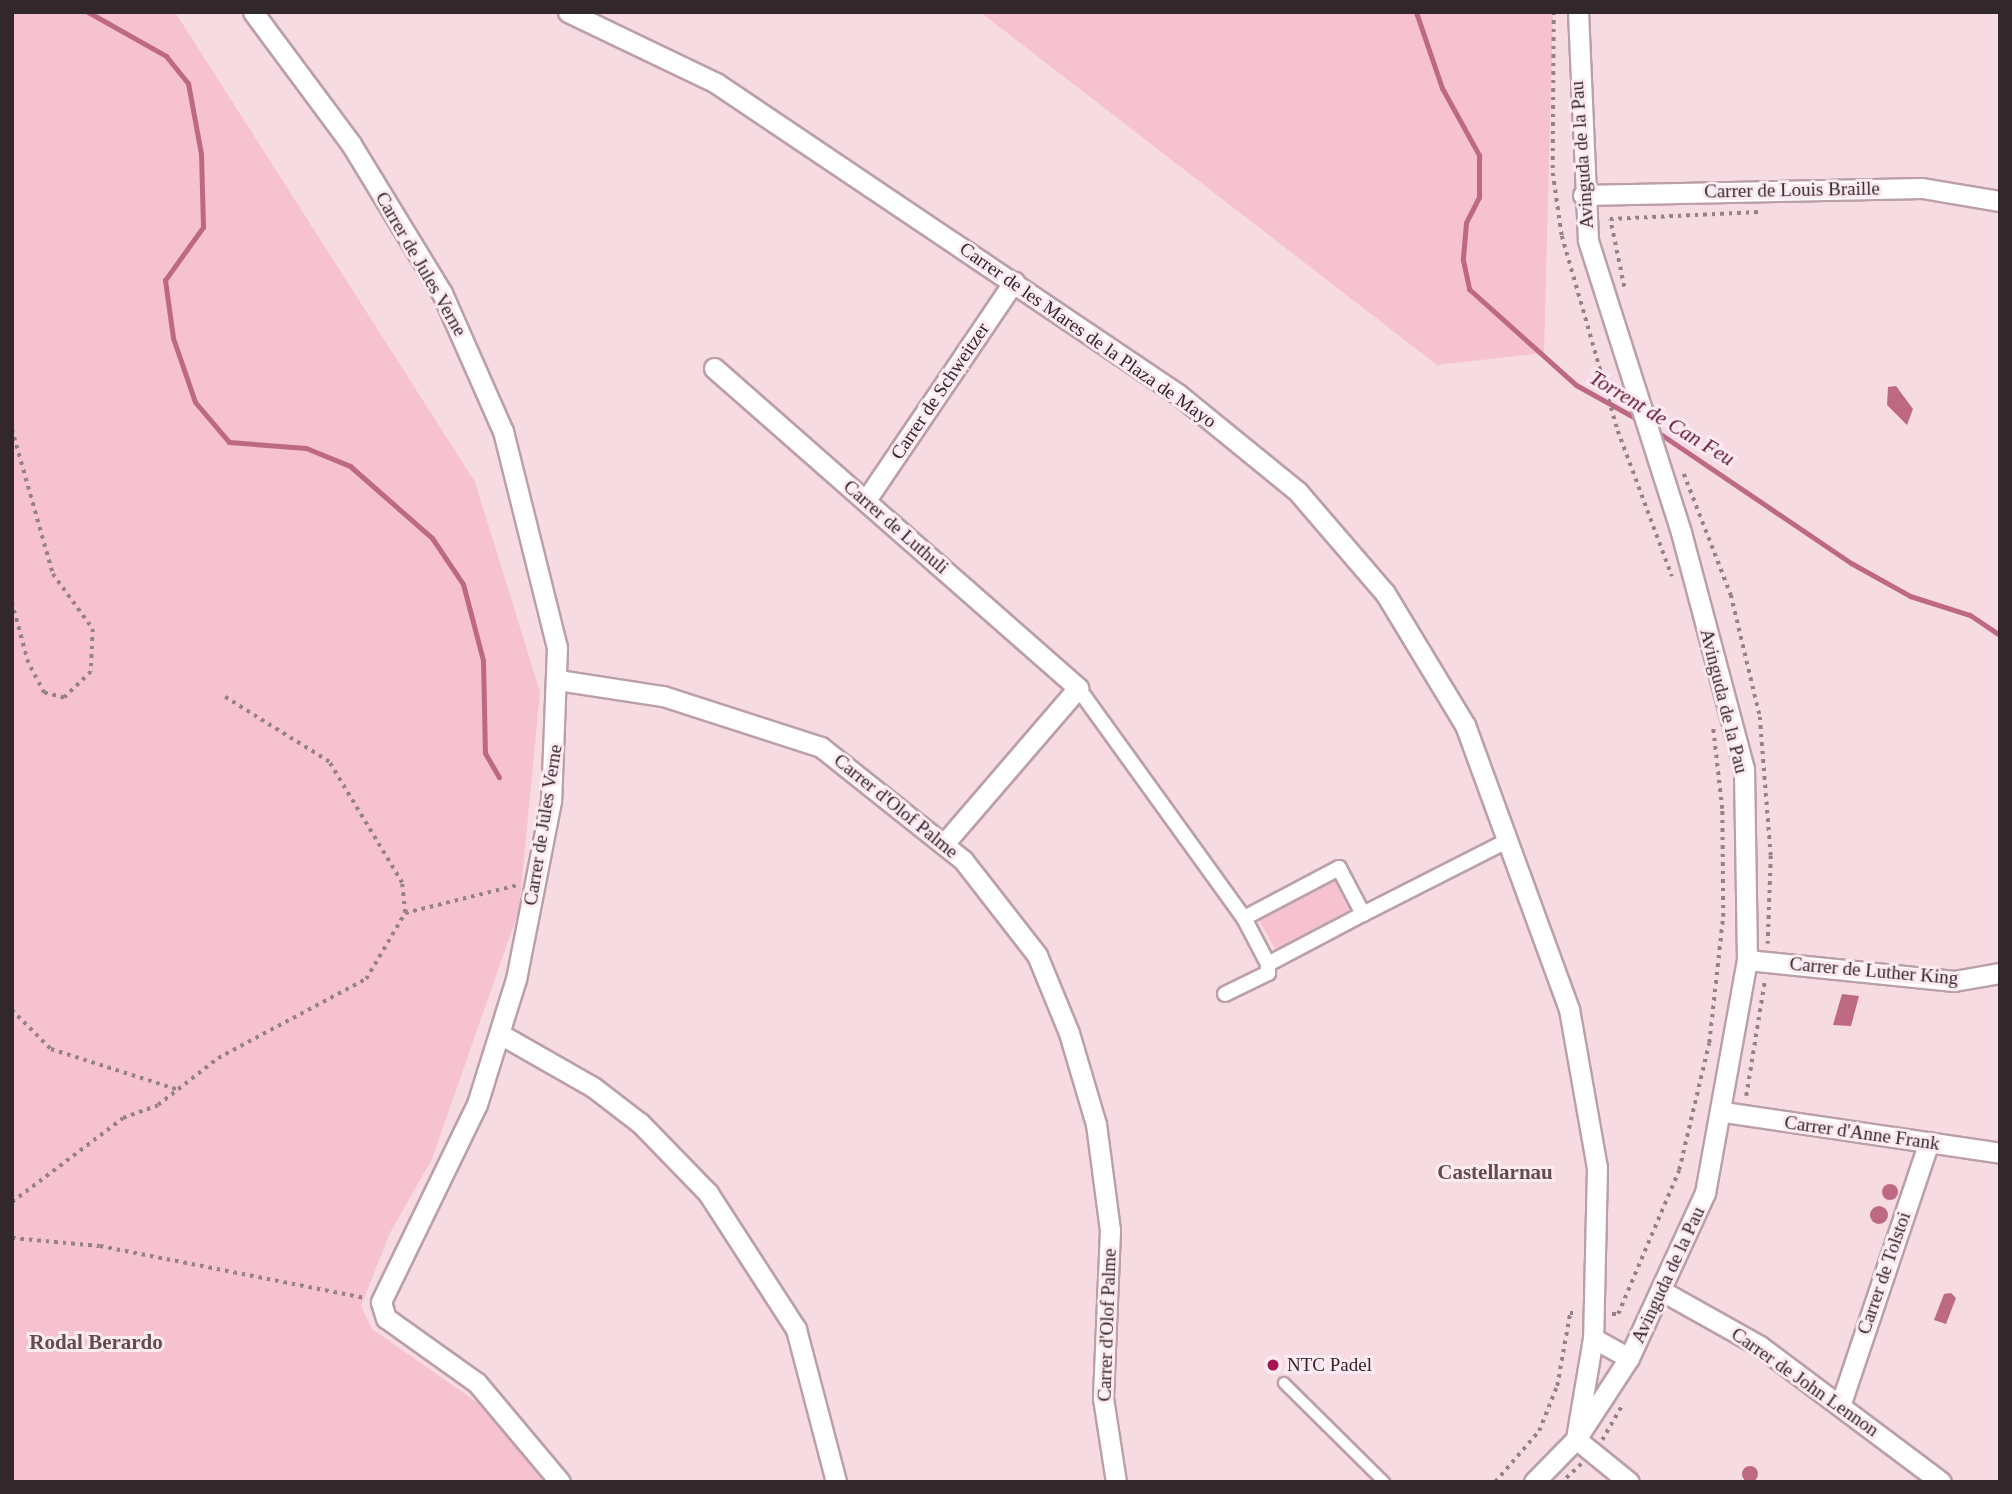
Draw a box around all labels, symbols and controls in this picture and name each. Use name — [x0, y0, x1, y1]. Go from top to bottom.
street label: Avinguda de la Pau — [1565, 80, 1599, 230]
street label: Carrer de Louis Braille — [1704, 177, 1880, 203]
street label: Carrer de Jules Verne — [370, 188, 472, 340]
street label: Carrer de les Mares de la Plaza de Mayo — [955, 237, 1221, 433]
street label: Carrer de Schweitzer — [886, 318, 994, 464]
water label: Torrent de Can Feu — [1585, 365, 1739, 471]
street label: Carrer de Luthuli — [839, 475, 953, 579]
street label: Avinguda de la Pau — [1695, 626, 1753, 776]
street label: Carrer de Jules Verne — [519, 743, 567, 907]
street label: Carrer d'Olof Palme — [829, 749, 963, 863]
street label: Carrer de Luther King — [1789, 952, 1959, 990]
street label: Carrer d'Anne Frank — [1783, 1111, 1941, 1155]
district label: Castellarnau — [1437, 1159, 1553, 1185]
street label: Avinguda de la Pau — [1626, 1203, 1710, 1347]
street label: Carrer de Tolstoi — [1852, 1209, 1916, 1337]
street label: Carrer d'Olof Palme — [1093, 1248, 1121, 1402]
street label: Carrer de John Lennon — [1727, 1323, 1883, 1441]
district label: Rodal Berardo — [29, 1329, 163, 1355]
place label: NTC Padel — [1287, 1354, 1372, 1376]
marker: NTC Padel — [1265, 1357, 1281, 1373]

